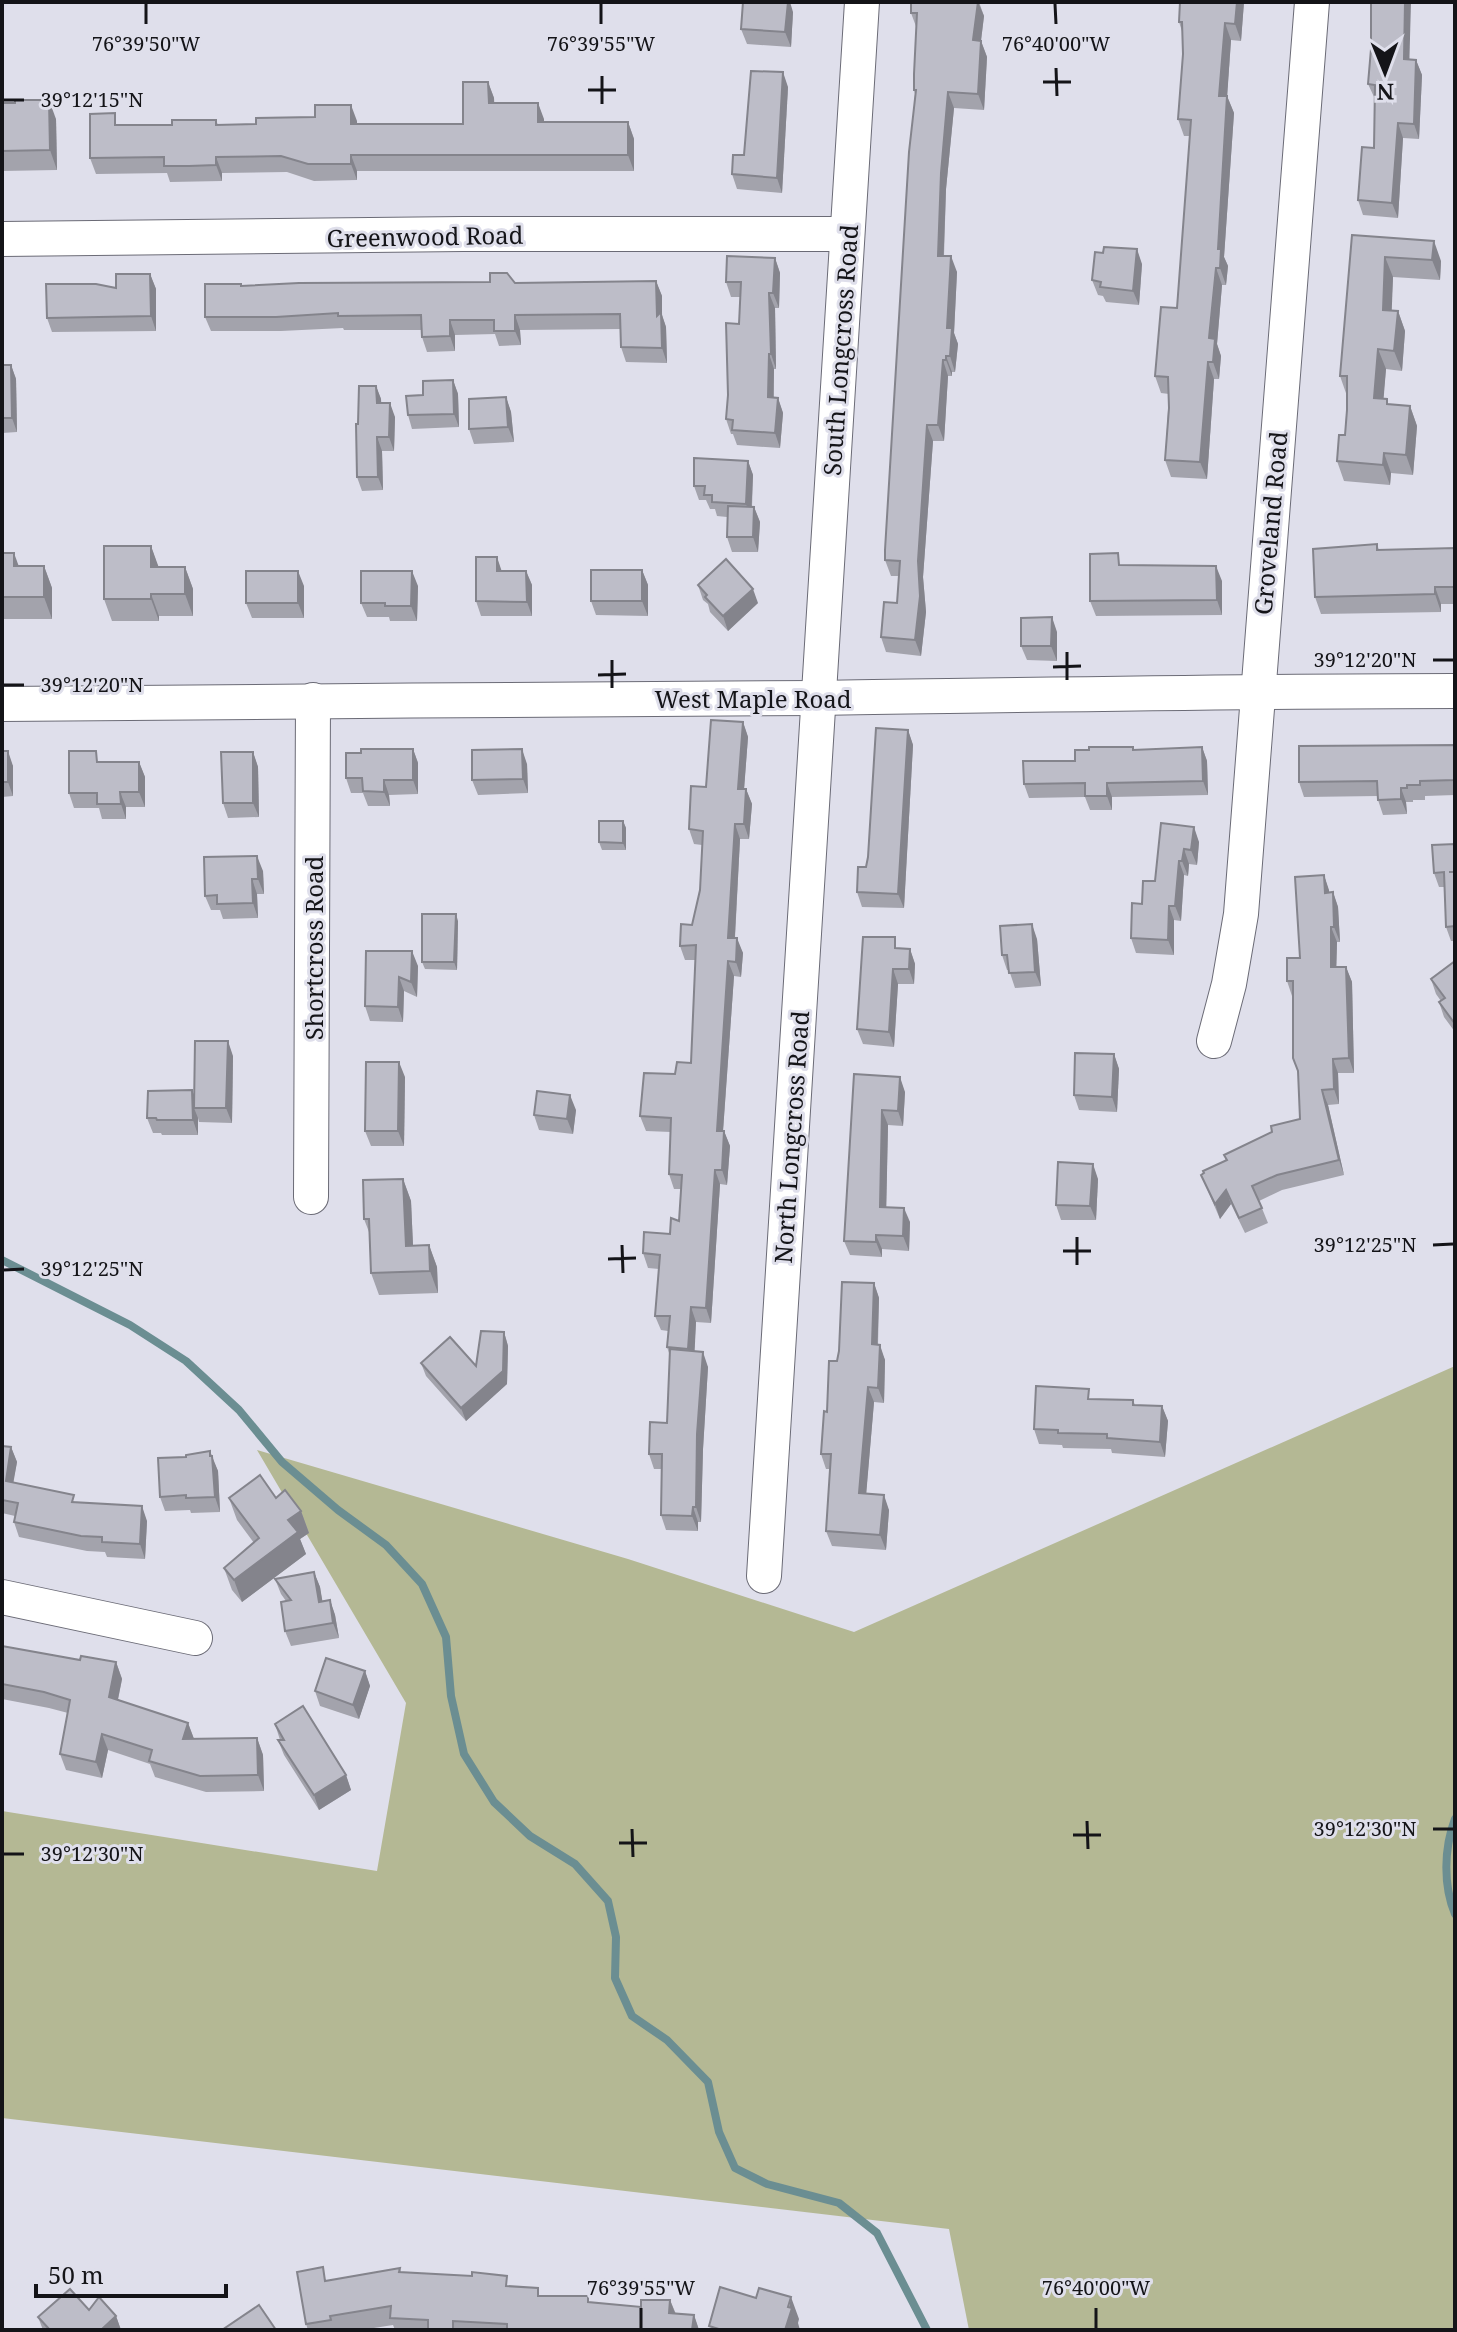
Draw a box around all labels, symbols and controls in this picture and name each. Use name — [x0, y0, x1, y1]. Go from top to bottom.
text: 76°39'50"W — [92, 30, 200, 57]
text: 76°39'55"W — [547, 30, 655, 57]
text: 76°40'00"W — [1002, 30, 1110, 57]
north arrow — [1345, 32, 1425, 112]
text: N — [1376, 78, 1394, 108]
text: 39°12'15"N — [41, 86, 143, 113]
street label: Greenwood Road — [326, 218, 524, 254]
street label: South Longcross Road — [815, 223, 865, 477]
street label: Groveland Road — [1246, 430, 1294, 616]
text: 39°12'20"N — [1314, 646, 1416, 673]
text: 39°12'20"N — [41, 671, 143, 698]
street label: West Maple Road — [654, 682, 852, 715]
street label: Shortcross Road — [297, 855, 330, 1040]
street label: North Longcross Road — [766, 1009, 816, 1264]
text: 39°12'25"N — [1314, 1231, 1416, 1258]
text: 39°12'25"N — [41, 1255, 143, 1282]
text: 39°12'30"N — [1314, 1815, 1416, 1842]
text: 39°12'30"N — [41, 1840, 143, 1867]
scale bar — [36, 2248, 226, 2298]
text: 50 m — [48, 2258, 104, 2291]
text: 76°39'55"W — [587, 2274, 695, 2301]
text: 76°40'00"W — [1042, 2274, 1150, 2301]

